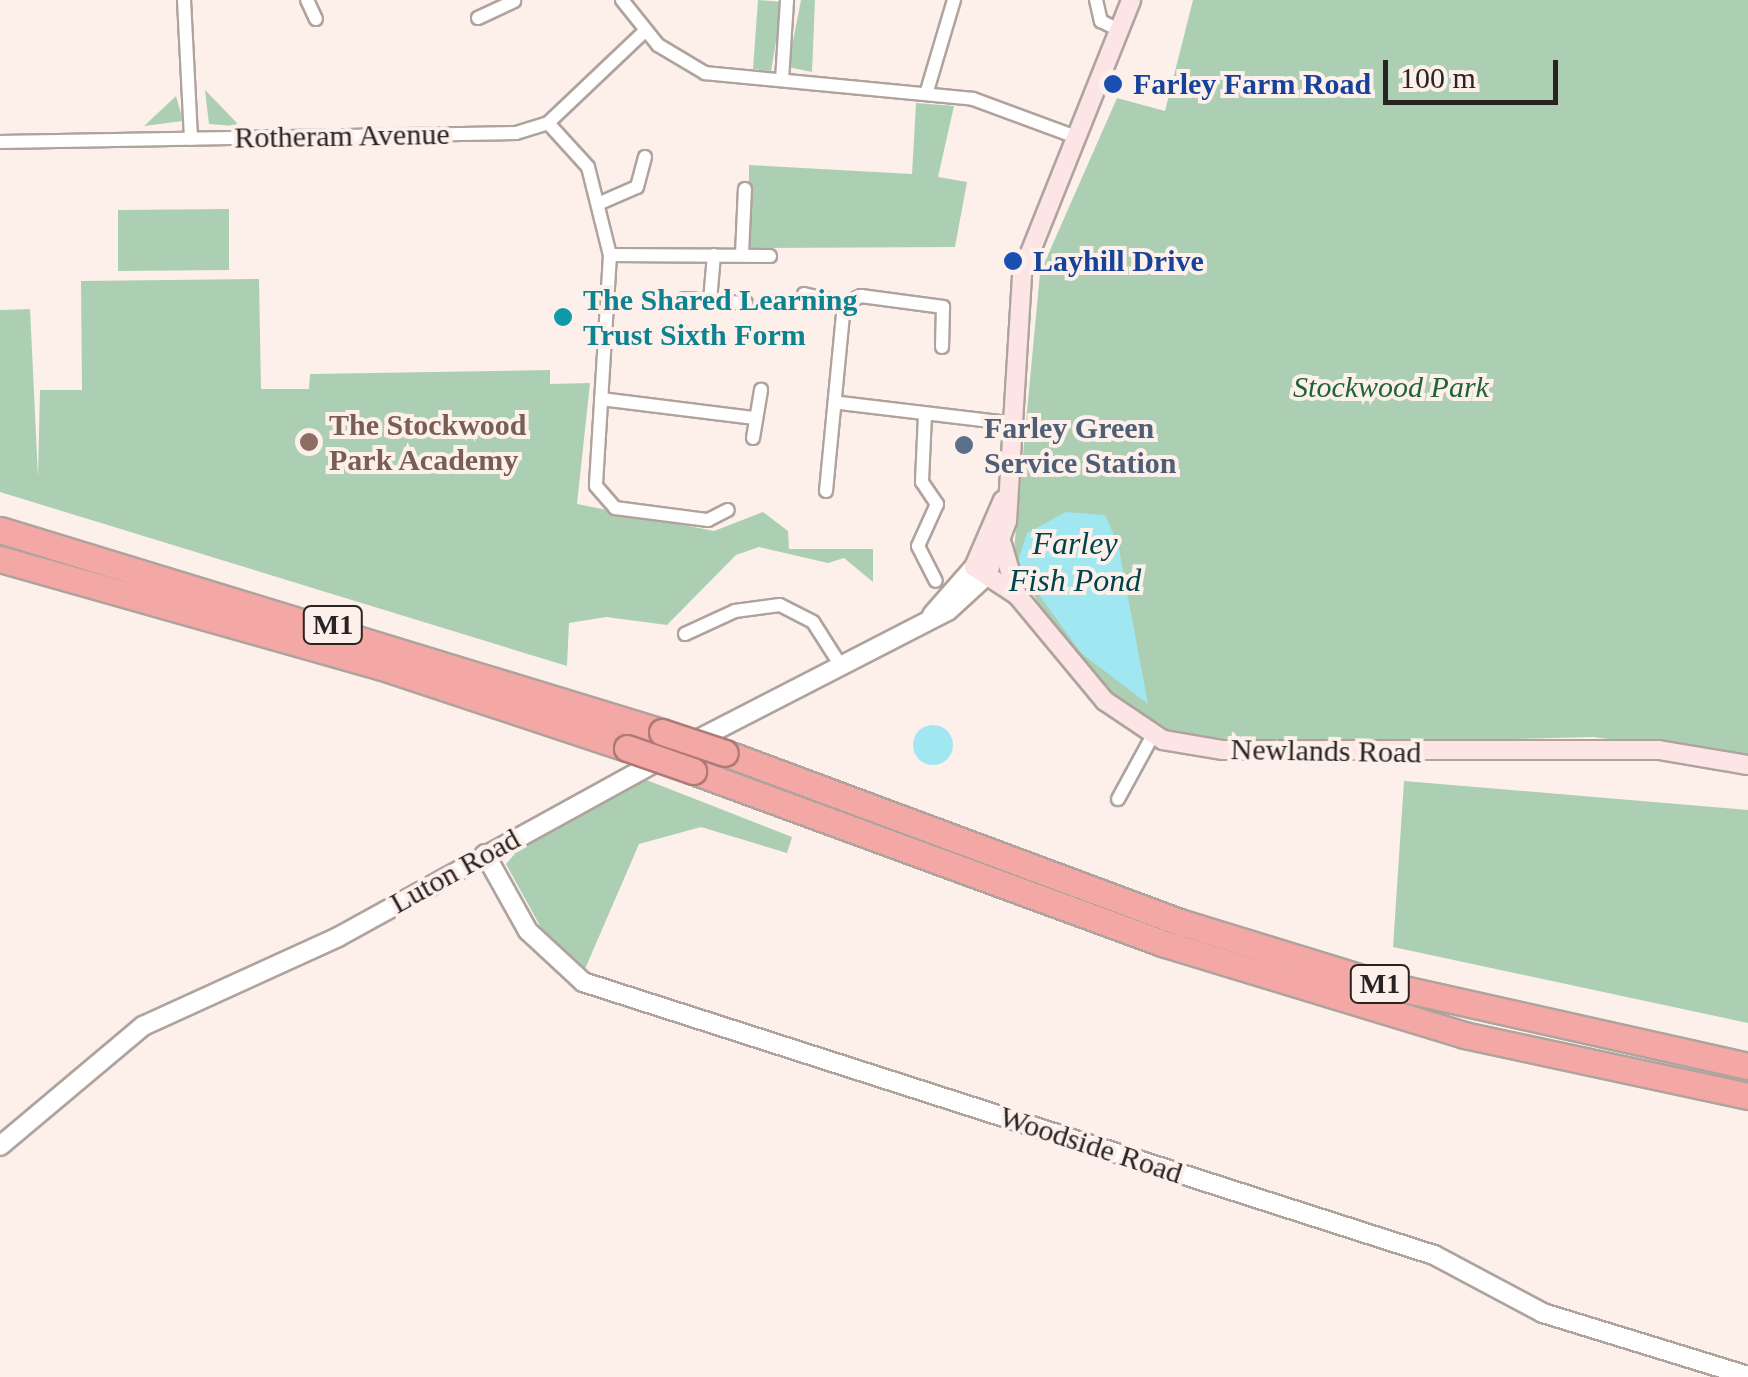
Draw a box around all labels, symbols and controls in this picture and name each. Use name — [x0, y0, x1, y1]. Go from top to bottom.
scale bar — [1388, 40, 1563, 102]
text: 100 m — [1400, 61, 1476, 94]
place label: Farley Farm Road — [1133, 66, 1371, 102]
marker: Farley Farm Road — [1102, 73, 1124, 95]
street label: Rotheram Avenue — [233, 116, 451, 156]
place label: Layhill Drive — [1033, 243, 1204, 279]
marker: Layhill Drive — [1002, 250, 1024, 272]
place label: The Shared Learning Trust Sixth Form — [583, 282, 857, 352]
marker: The Shared Learning Trust Sixth Form — [552, 306, 574, 328]
park label: Stockwood Park — [1293, 369, 1489, 405]
place label: The Stockwood Park Academy — [329, 407, 527, 478]
place label: Farley Green Service Station — [984, 410, 1176, 480]
marker: The Stockwood Park Academy — [298, 431, 320, 453]
marker: Farley Green Service Station — [953, 434, 975, 456]
water label: Farley Fish Pond — [1009, 525, 1141, 600]
road number: M1 — [300, 602, 366, 648]
street label: Newlands Road — [1230, 731, 1422, 771]
street label: Luton Road — [384, 821, 526, 921]
road number: M1 — [1348, 961, 1412, 1007]
street label: Woodside Road — [995, 1099, 1187, 1191]

